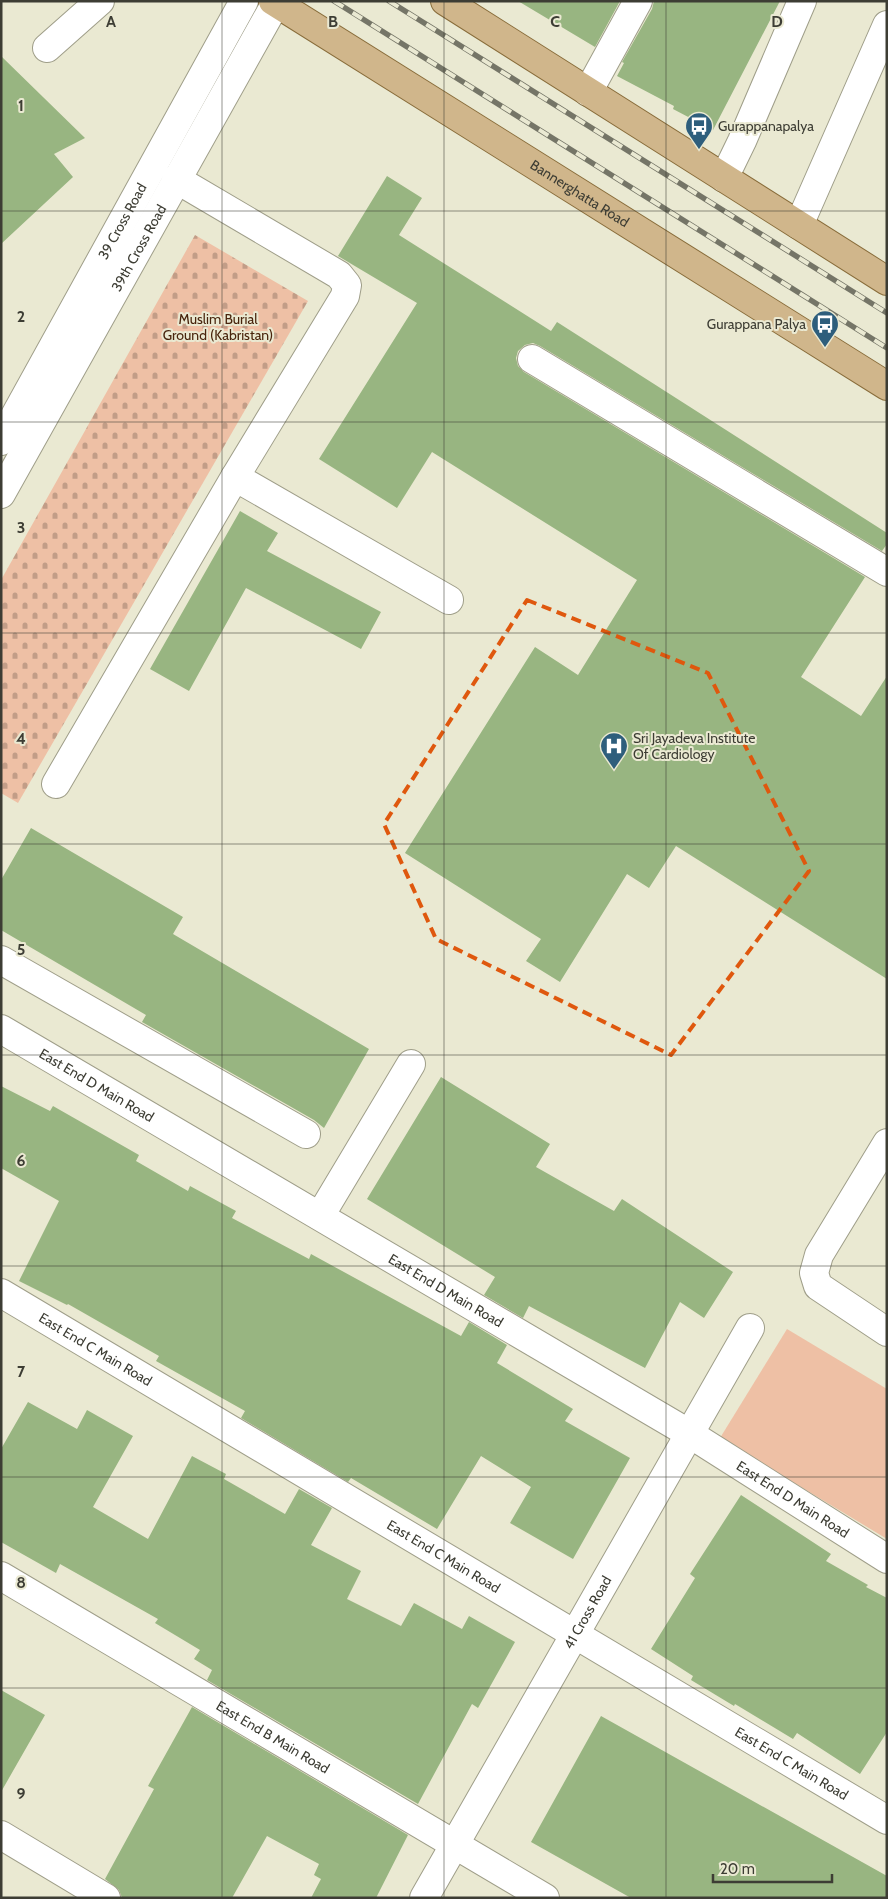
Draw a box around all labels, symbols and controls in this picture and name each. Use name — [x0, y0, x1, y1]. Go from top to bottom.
text: A — [106, 12, 116, 31]
text: B — [328, 12, 338, 31]
text: C — [550, 12, 560, 31]
text: D — [771, 12, 783, 31]
text: 1 — [18, 96, 24, 115]
bus stop icon: Gurappanapalya — [684, 111, 714, 150]
place label: Gurappanapalya — [718, 117, 814, 135]
street label: Bannerghatta Road — [527, 156, 632, 231]
street label: 39 Cross Road — [94, 180, 151, 263]
street label: 39th Cross Road — [107, 201, 170, 294]
text: 2 — [17, 307, 25, 326]
bus stop icon: Gurappana Palya — [810, 309, 840, 348]
park label: Muslim Burial Ground (Kabristan) — [163, 310, 273, 344]
place label: Gurappana Palya — [707, 315, 806, 333]
text: 3 — [17, 518, 25, 537]
text: 4 — [16, 729, 26, 748]
place label: Sri Jayadeva Institute Of Cardiology — [633, 729, 755, 763]
hospital icon: Sri Jayadeva Institute Of Cardiology — [599, 731, 629, 770]
text: 5 — [17, 940, 25, 959]
street label: East End D Main Road — [36, 1044, 157, 1126]
text: 6 — [17, 1151, 26, 1170]
street label: East End D Main Road — [385, 1250, 507, 1331]
street label: East End C Main Road — [36, 1309, 155, 1390]
text: 7 — [17, 1362, 26, 1381]
street label: East End D Main Road — [733, 1457, 853, 1542]
street label: East End C Main Road — [384, 1516, 504, 1597]
text: 8 — [16, 1573, 26, 1592]
street label: 41 Cross Road — [559, 1573, 615, 1652]
street label: East End B Main Road — [213, 1696, 333, 1777]
street label: East End C Main Road — [732, 1723, 852, 1804]
text: 9 — [17, 1784, 26, 1803]
scale bar — [713, 1852, 832, 1884]
text: 20 m — [720, 1860, 755, 1878]

